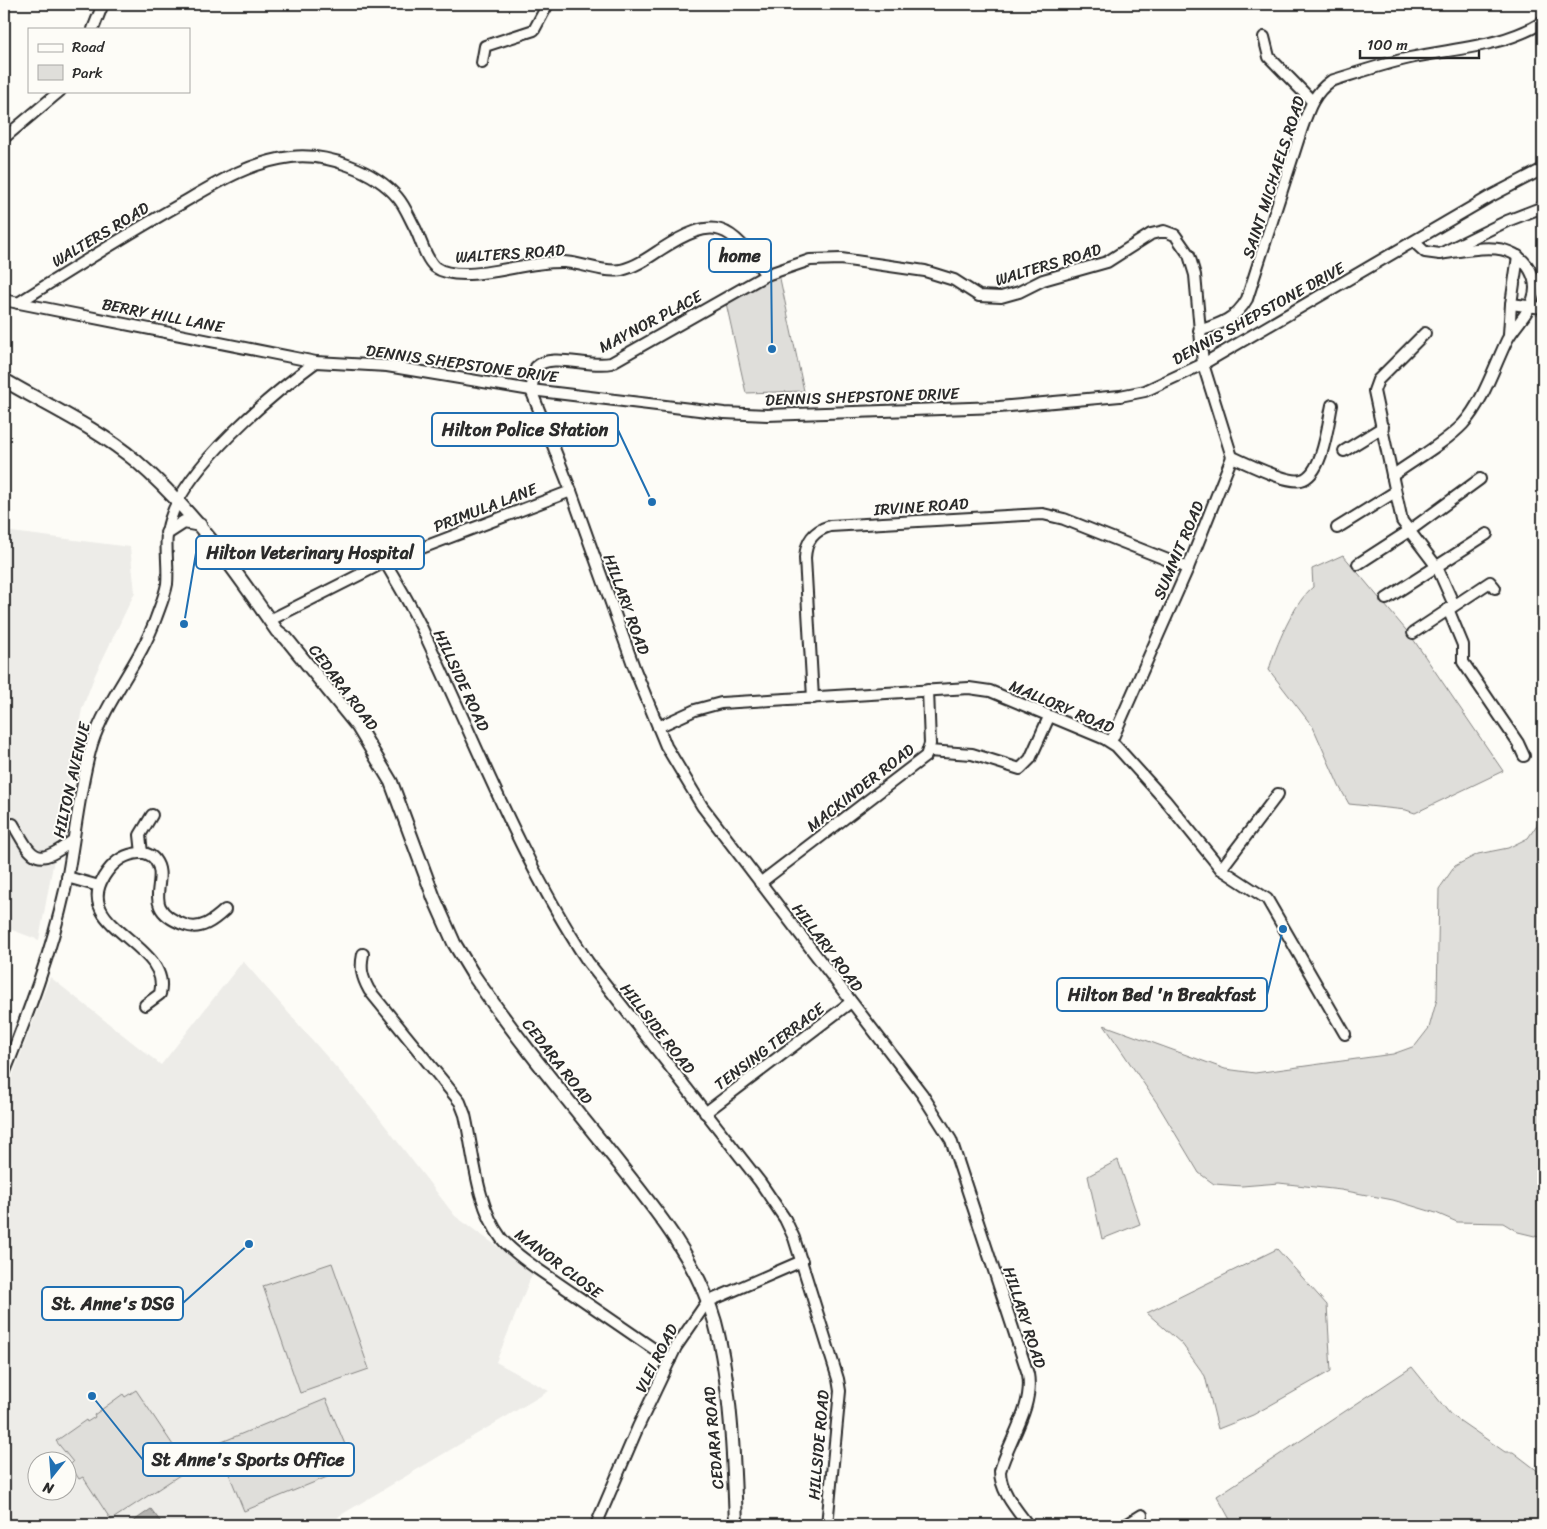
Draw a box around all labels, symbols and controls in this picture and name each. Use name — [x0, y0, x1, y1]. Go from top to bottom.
legend — [28, 28, 190, 92]
scale bar — [1360, 28, 1478, 60]
text: 100 m — [1367, 32, 1408, 58]
text: Road — [72, 34, 105, 60]
text: Park — [72, 60, 103, 86]
street label: SAINT MICHAELS ROAD — [1234, 92, 1314, 262]
street label: WALTERS ROAD — [46, 194, 155, 275]
street label: WALTERS ROAD — [991, 234, 1105, 294]
street label: WALTERS ROAD — [454, 235, 566, 272]
callout: home — [709, 239, 771, 272]
text: home — [718, 240, 762, 272]
street label: DENNIS SHEPSTONE DRIVE — [1166, 253, 1351, 373]
street label: MAYNOR PLACE — [593, 281, 708, 361]
street label: BERRY HILL LANE — [99, 289, 227, 342]
street label: DENNIS SHEPSTONE DRIVE — [364, 336, 561, 391]
street label: DENNIS SHEPSTONE DRIVE — [765, 379, 960, 414]
callout: Hilton Police Station — [432, 413, 618, 446]
text: Hilton Police Station — [441, 414, 609, 446]
street label: PRIMULA LANE — [429, 474, 542, 541]
street label: IRVINE ROAD — [872, 489, 970, 524]
street label: SUMMIT ROAD — [1145, 496, 1213, 604]
callout: Hilton Veterinary Hospital — [196, 536, 424, 569]
text: Hilton Veterinary Hospital — [205, 537, 415, 569]
street label: HILLARY ROAD — [595, 550, 658, 659]
street label: HILLSIDE ROAD — [425, 624, 498, 737]
street label: CEDARA ROAD — [301, 637, 386, 737]
street label: MALLORY ROAD — [1005, 671, 1119, 742]
street label: HILTON AVENUE — [44, 718, 99, 841]
street label: MACKINDER ROAD — [800, 735, 921, 839]
street label: HILLARY ROAD — [784, 896, 871, 999]
street label: HILLSIDE ROAD — [612, 976, 703, 1081]
callout: Hilton Bed 'n Breakfast — [1057, 978, 1267, 1011]
text: Hilton Bed 'n Breakfast — [1067, 979, 1256, 1011]
street label: TENSING TERRACE — [708, 994, 832, 1098]
street label: CEDARA ROAD — [514, 1012, 601, 1111]
street label: MANOR CLOSE — [508, 1221, 610, 1307]
street label: HILLARY ROAD — [994, 1262, 1055, 1372]
callout: St. Anne's DSG — [42, 1287, 183, 1320]
text: St. Anne's DSG — [51, 1288, 174, 1320]
street label: VLEI ROAD — [627, 1318, 686, 1398]
street label: CEDARA ROAD — [695, 1385, 732, 1491]
street label: HILLSIDE ROAD — [799, 1389, 838, 1501]
callout: St Anne's Sports Office — [143, 1443, 354, 1476]
text: St Anne's Sports Office — [150, 1444, 345, 1476]
north arrow — [28, 1452, 78, 1502]
text: N — [40, 1474, 58, 1502]

